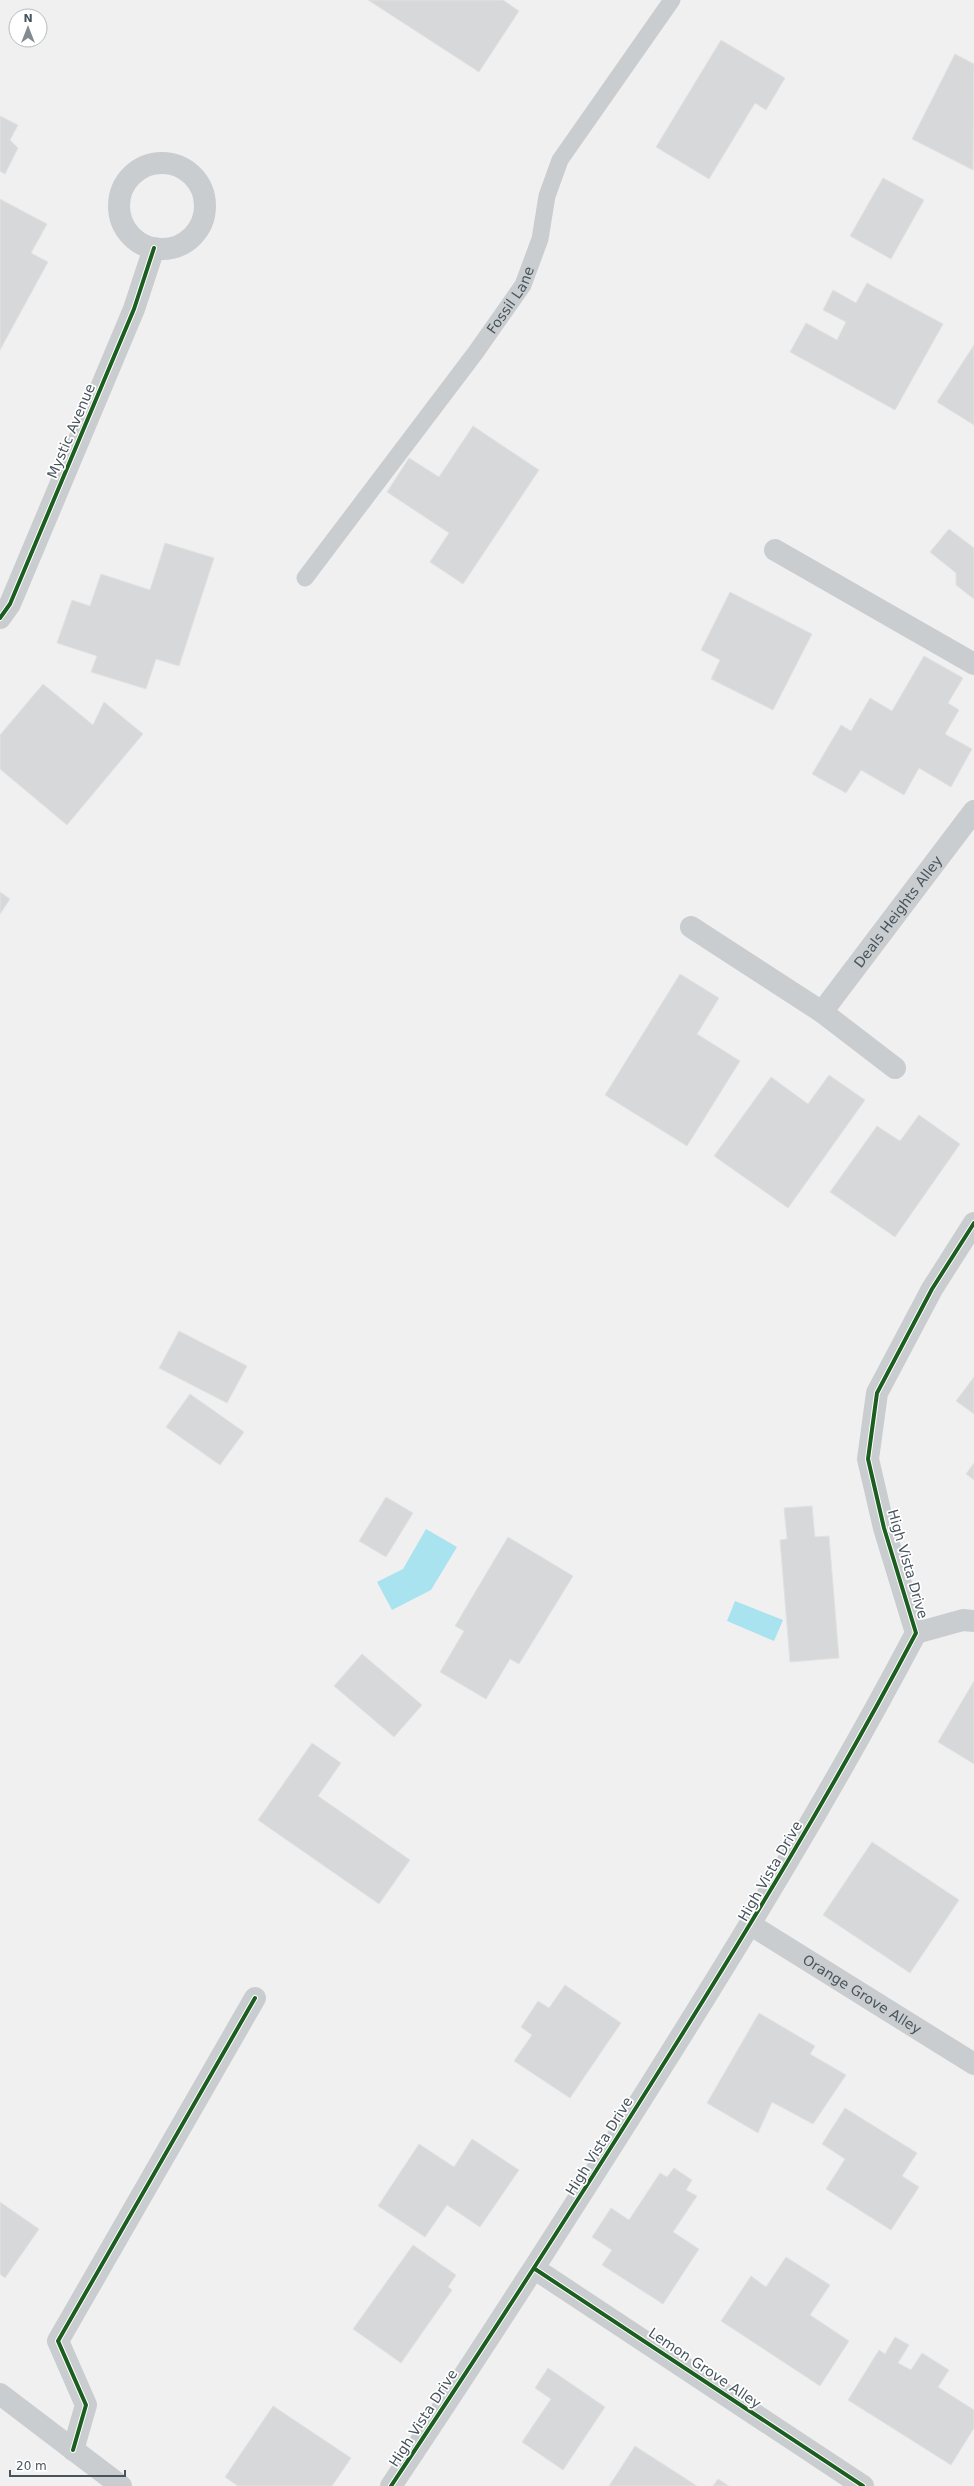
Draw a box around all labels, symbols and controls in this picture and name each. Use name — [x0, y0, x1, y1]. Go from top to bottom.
north arrow — [8, 8, 48, 48]
text: N — [23, 12, 33, 25]
street label: Fossil Lane — [483, 264, 537, 337]
street label: Mystic Avenue — [44, 381, 98, 481]
street label: Deals Heights Alley — [851, 852, 945, 971]
street label: High Vista Drive — [885, 1508, 931, 1620]
street label: High Vista Drive — [735, 1818, 805, 1924]
street label: Orange Grove Alley — [800, 1951, 924, 2037]
street label: High Vista Drive — [562, 2094, 636, 2198]
street label: Lemon Grove Alley — [646, 2324, 764, 2412]
street label: High Vista Drive — [386, 2366, 460, 2470]
scale bar — [10, 2452, 125, 2478]
text: 20 m — [16, 2459, 47, 2473]

